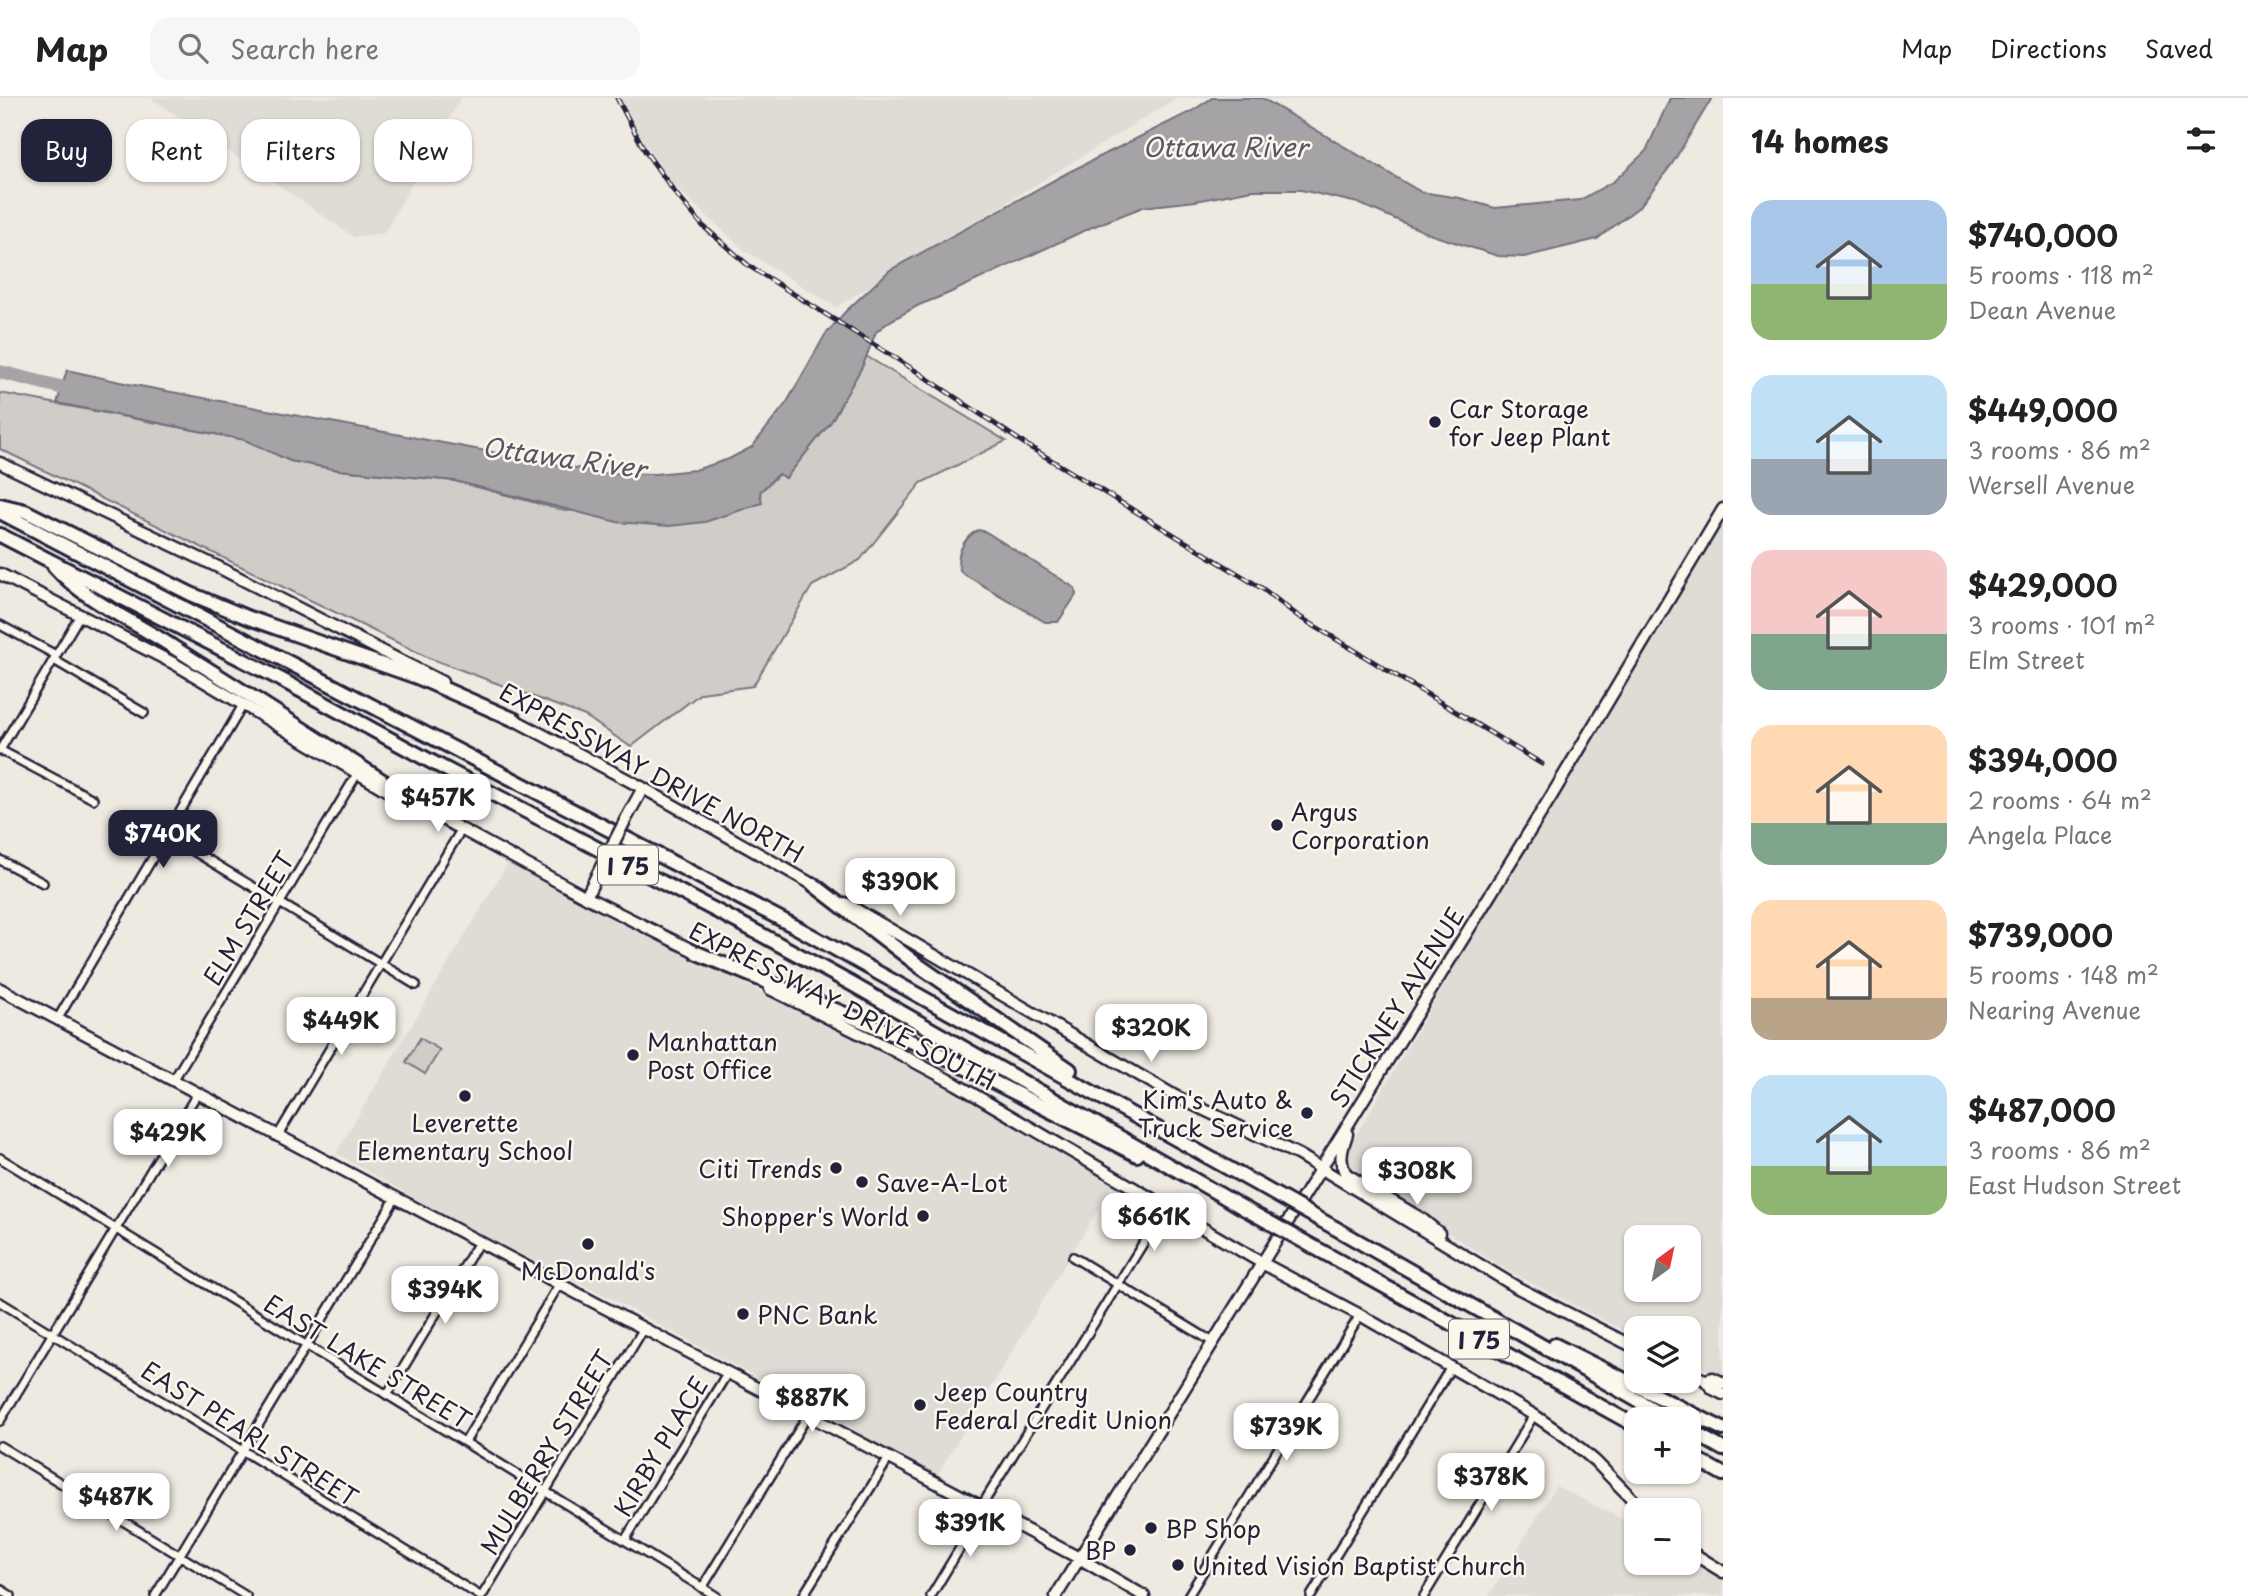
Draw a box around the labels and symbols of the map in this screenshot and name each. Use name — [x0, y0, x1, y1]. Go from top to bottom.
water label: Ottawa River — [1143, 127, 1311, 166]
place label: Car Storage for Jeep Plant — [1449, 390, 1611, 454]
marker: Car Storage for Jeep Plant — [1427, 414, 1443, 430]
water label: Ottawa River — [480, 426, 652, 488]
street label: EXPRESSWAY DRIVE NORTH — [493, 673, 811, 871]
pin: $457K — [389, 774, 487, 834]
place label: Argus Corporation — [1291, 793, 1430, 857]
pin: $740K — [114, 810, 212, 870]
marker: Argus Corporation — [1269, 817, 1285, 833]
street label: ELM STREET — [194, 844, 303, 992]
road number: I 75 — [598, 846, 658, 884]
pin: $390K — [851, 858, 949, 918]
street label: STICKNEY AVENUE — [1320, 900, 1472, 1114]
street label: EXPRESSWAY DRIVE SOUTH — [683, 912, 1003, 1098]
pin: $449K — [292, 998, 390, 1057]
pin: $320K — [1102, 1004, 1200, 1064]
place label: Manhattan Post Office — [647, 1023, 778, 1087]
marker: Manhattan Post Office — [625, 1047, 641, 1063]
place label: Kim's Auto & Truck Service — [1138, 1081, 1293, 1145]
marker: Leverette Elementary School — [457, 1088, 473, 1104]
place label: Leverette Elementary School — [357, 1104, 573, 1168]
marker: Kim's Auto & Truck Service — [1299, 1105, 1315, 1121]
pin: $429K — [119, 1110, 217, 1169]
pin: $308K — [1368, 1148, 1466, 1207]
place label: Citi Trends — [698, 1150, 822, 1186]
marker: Citi Trends — [828, 1160, 844, 1176]
place label: Save-A-Lot — [876, 1164, 1008, 1200]
marker: Save-A-Lot — [854, 1174, 870, 1190]
pin: $661K — [1105, 1194, 1203, 1253]
place label: Shopper's World — [721, 1198, 909, 1234]
marker: Shopper's World — [915, 1208, 931, 1224]
north arrow — [1624, 1225, 1701, 1302]
marker: McDonald's — [580, 1236, 596, 1252]
place label: McDonald's — [521, 1252, 655, 1288]
pin: $394K — [396, 1266, 494, 1326]
street label: EAST LAKE STREET — [258, 1285, 479, 1437]
place label: PNC Bank — [757, 1296, 878, 1332]
marker: PNC Bank — [735, 1306, 751, 1322]
road number: I 75 — [1449, 1320, 1509, 1358]
street label: MULBERRY STREET — [471, 1342, 622, 1561]
street label: EAST PEARL STREET — [135, 1352, 366, 1515]
street label: KIRBY PLACE — [604, 1369, 716, 1523]
place label: Jeep Country Federal Credit Union — [934, 1373, 1172, 1437]
pin: $887K — [763, 1374, 861, 1434]
marker: Jeep Country Federal Credit Union — [912, 1397, 928, 1413]
pin: $739K — [1237, 1404, 1335, 1463]
pin: $378K — [1442, 1454, 1540, 1513]
pin: $487K — [67, 1474, 165, 1533]
pin: $391K — [921, 1500, 1019, 1559]
place label: BP Shop — [1165, 1510, 1261, 1546]
marker: BP Shop — [1143, 1520, 1159, 1536]
place label: BP — [1085, 1532, 1116, 1568]
marker: BP — [1122, 1542, 1138, 1558]
place label: United Vision Baptist Church — [1192, 1547, 1526, 1583]
marker: United Vision Baptist Church — [1170, 1557, 1186, 1573]

